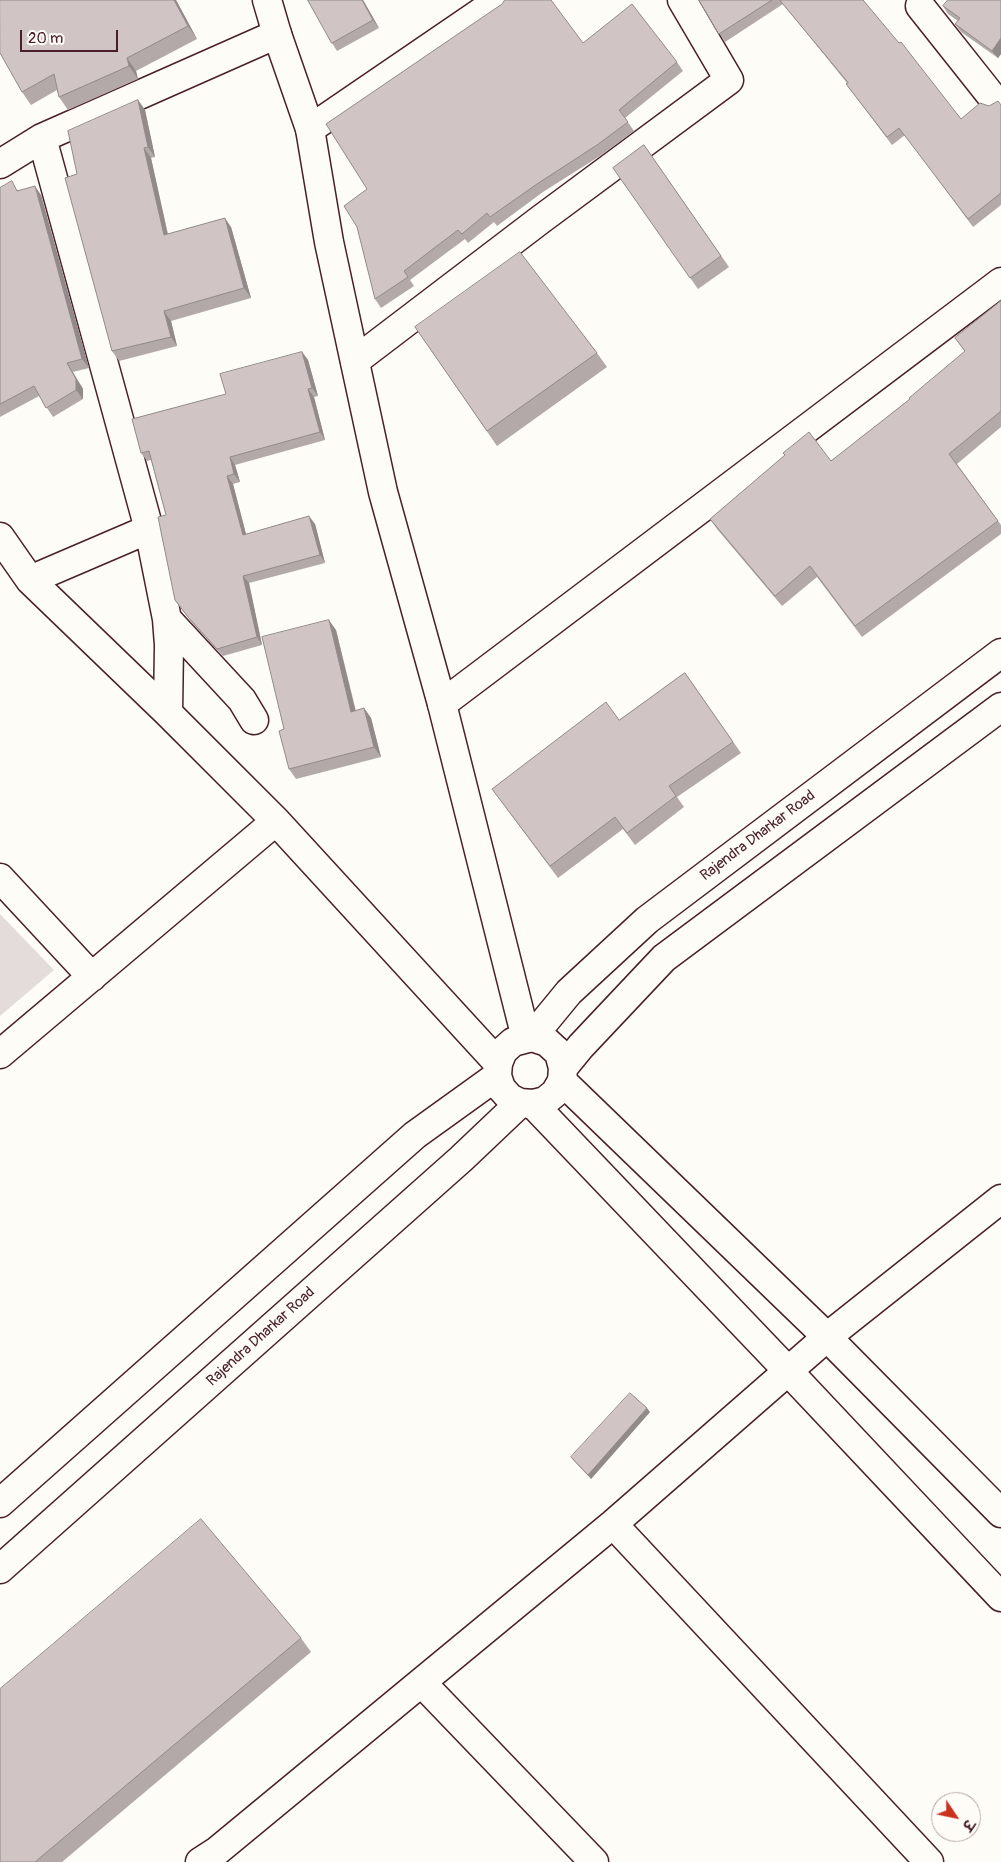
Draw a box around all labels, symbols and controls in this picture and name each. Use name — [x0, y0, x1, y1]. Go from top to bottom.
scale bar — [22, 20, 120, 52]
text: 20 m — [28, 29, 63, 48]
street label: Rajendra Dharkar Road — [697, 787, 819, 885]
street label: Rajendra Dharkar Road — [203, 1284, 319, 1390]
north arrow — [931, 1792, 981, 1842]
text: उ — [958, 1816, 978, 1834]

